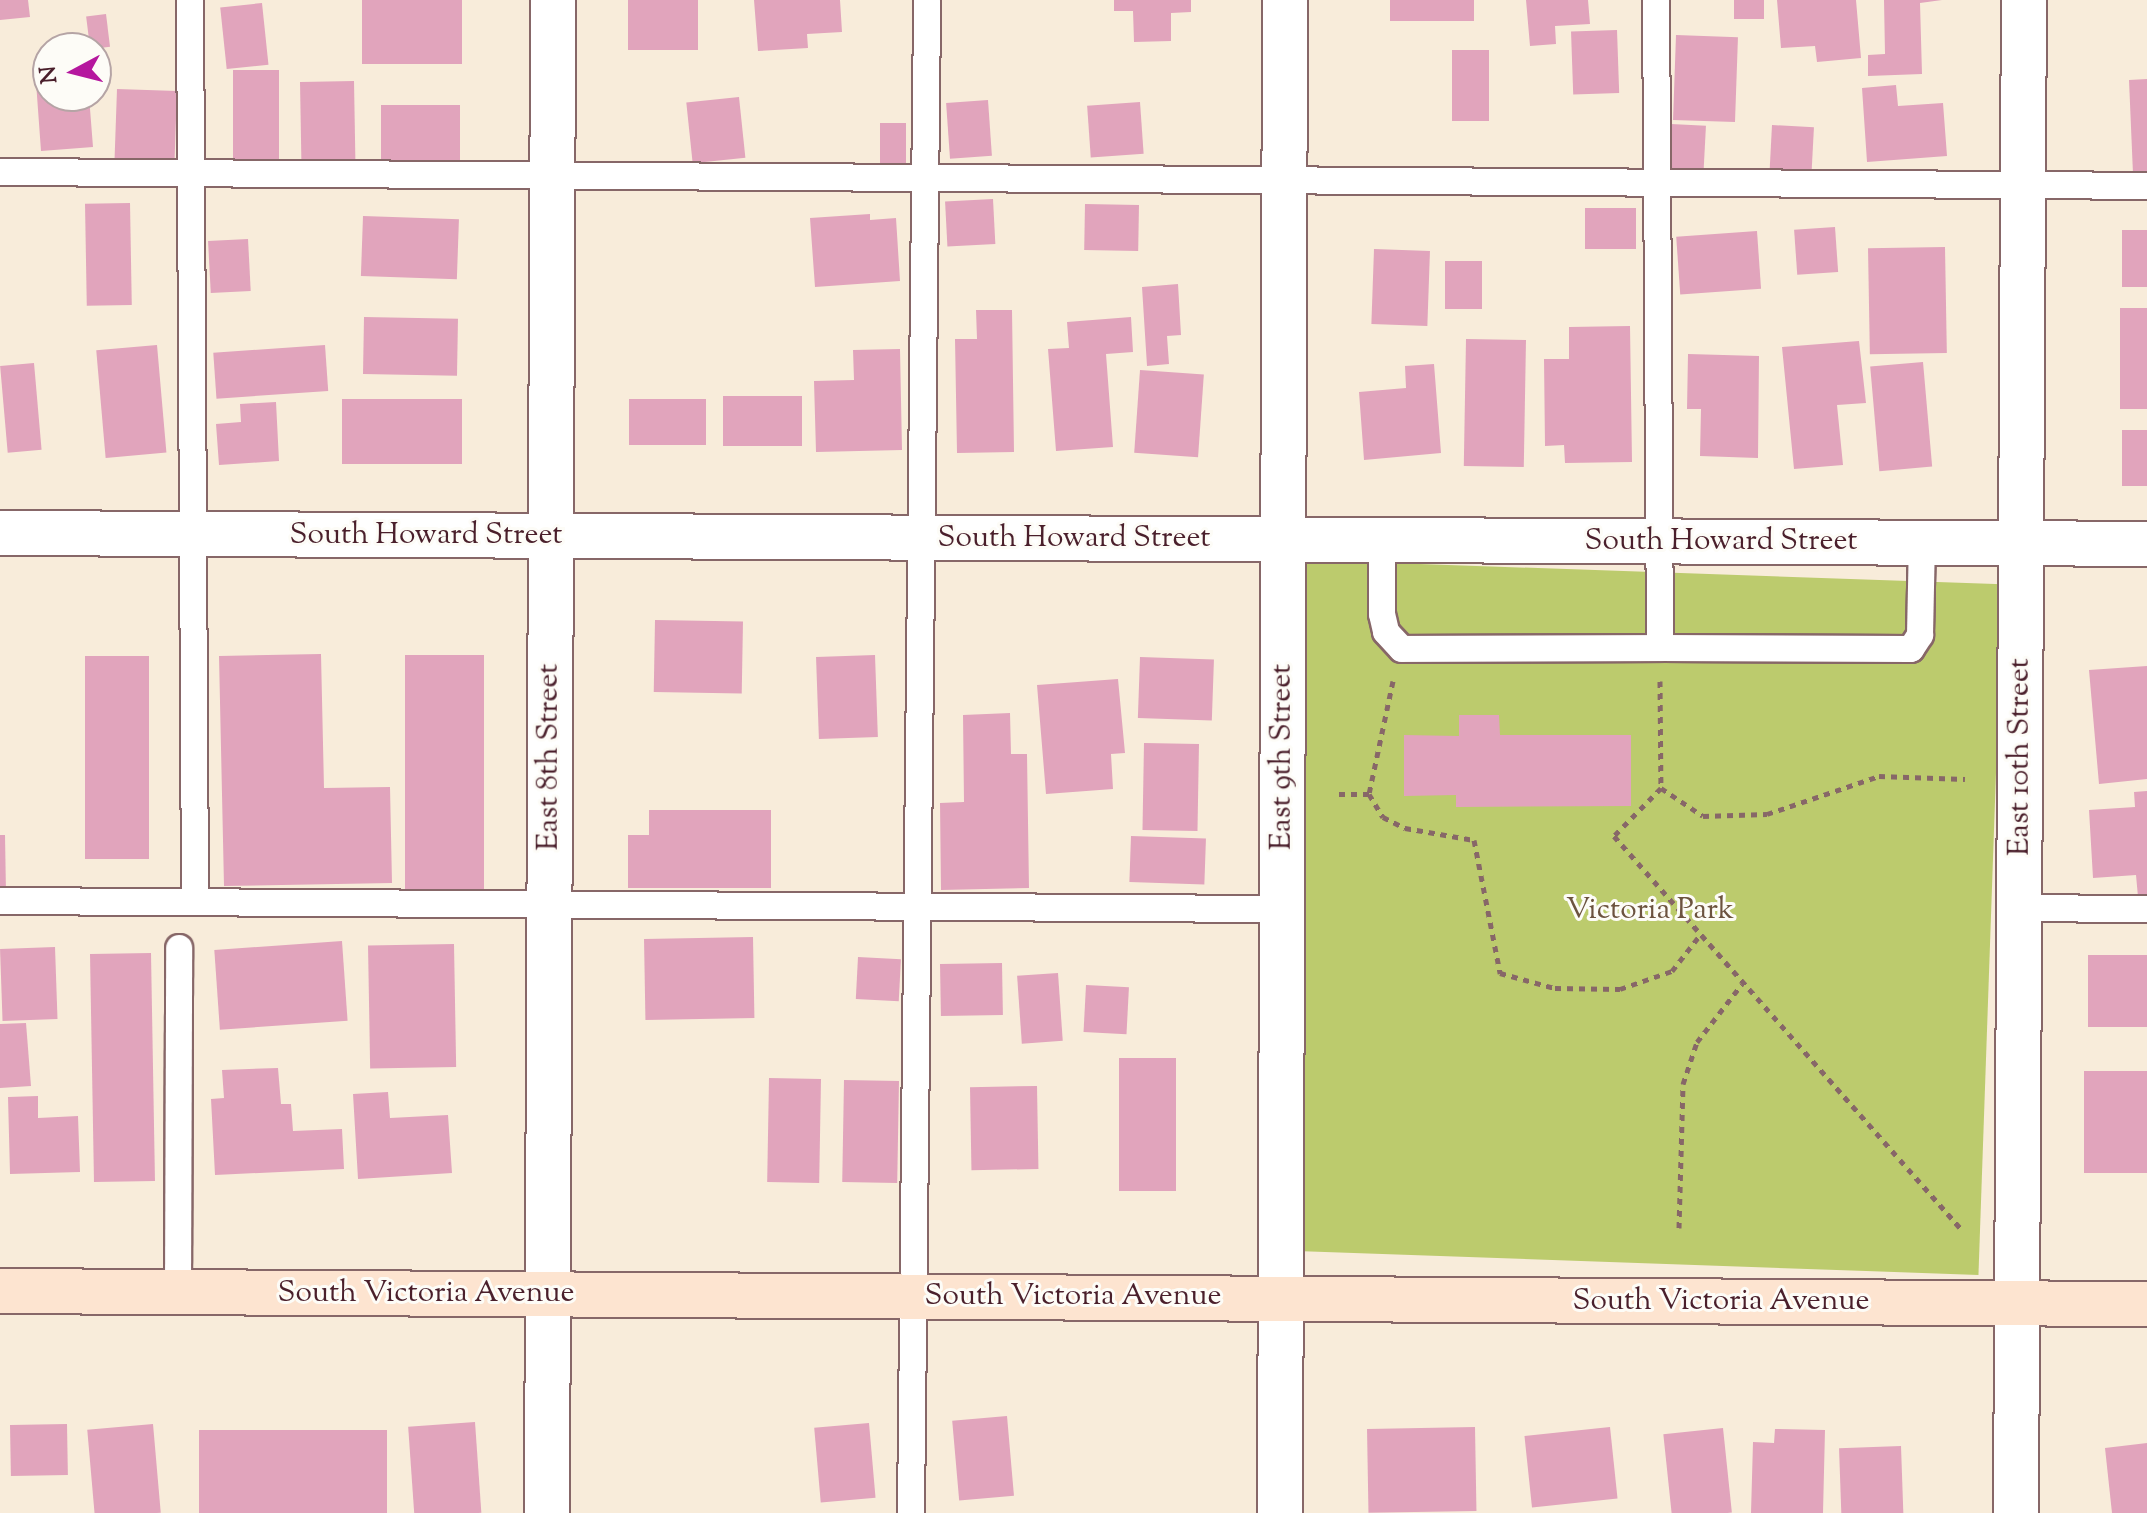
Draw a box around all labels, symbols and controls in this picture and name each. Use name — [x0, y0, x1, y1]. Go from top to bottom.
north arrow — [32, 32, 112, 112]
text: N — [33, 64, 67, 85]
street label: South Howard Street — [290, 518, 562, 554]
street label: South Howard Street — [938, 521, 1210, 557]
street label: South Howard Street — [1585, 524, 1857, 560]
street label: East 10th Street — [2003, 658, 2039, 856]
street label: East 8th Street — [532, 663, 568, 851]
street label: East 9th Street — [1265, 664, 1301, 850]
park label: Victoria Park — [1566, 893, 1734, 929]
street label: South Victoria Avenue — [278, 1276, 574, 1312]
street label: South Victoria Avenue — [925, 1279, 1221, 1315]
street label: South Victoria Avenue — [1573, 1284, 1869, 1320]

